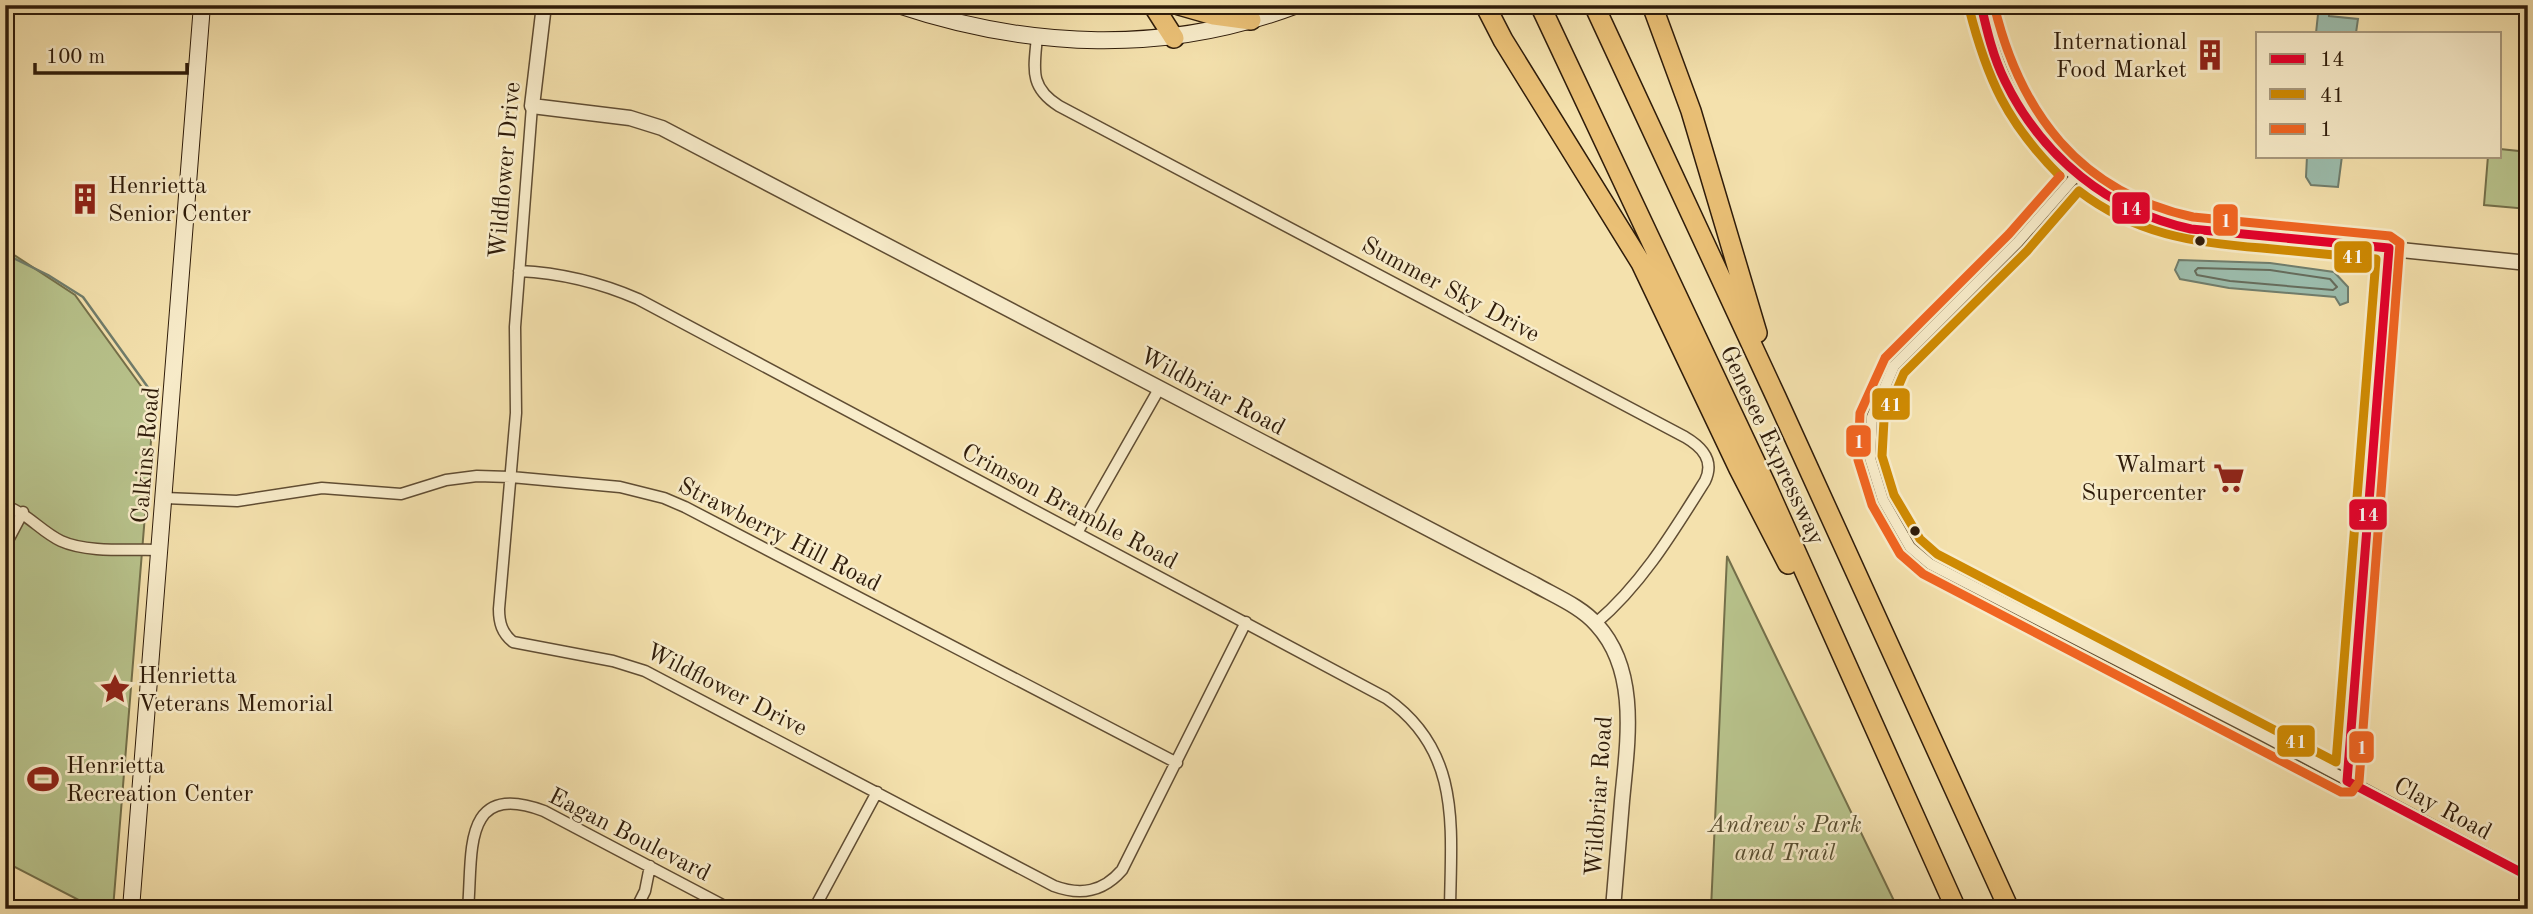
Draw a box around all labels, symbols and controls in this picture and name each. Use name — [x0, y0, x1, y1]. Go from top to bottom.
place label: International Food Market — [2052, 31, 2187, 83]
scale bar — [35, 32, 187, 76]
legend — [2256, 32, 2502, 158]
building icon: International Food Market — [2193, 38, 2227, 72]
text: 100 m — [46, 47, 105, 68]
text: 14 — [2320, 50, 2344, 71]
street label: Wildflower Drive — [486, 81, 526, 259]
text: 41 — [2320, 86, 2344, 107]
text: 1 — [2320, 120, 2332, 141]
place label: Henrietta Senior Center — [108, 175, 251, 227]
building icon: Henrietta Senior Center — [68, 182, 102, 216]
line badge: 14 — [2111, 191, 2151, 225]
text: 14 — [2120, 201, 2142, 220]
line badge: 1 — [2212, 203, 2239, 237]
text: 1 — [2220, 213, 2232, 232]
street label: Summer Sky Drive — [1357, 234, 1543, 348]
unlabelled marker — [2193, 234, 2207, 248]
line badge: 41 — [2333, 240, 2373, 274]
text: 41 — [2342, 249, 2364, 268]
street label: Genesee Expressway — [1715, 343, 1828, 549]
street label: Wildbriar Road — [1136, 344, 1289, 441]
street label: Calkins Road — [129, 386, 165, 524]
line badge: 41 — [1871, 387, 1911, 421]
text: 41 — [1880, 397, 1902, 416]
line badge: 1 — [1845, 424, 1872, 458]
text: 1 — [1853, 434, 1865, 453]
street label: Crimson Bramble Road — [957, 441, 1181, 575]
place label: Walmart Supercenter — [2081, 454, 2206, 506]
supermarket icon: Walmart Supercenter — [2212, 461, 2246, 495]
street label: Strawberry Hill Road — [674, 474, 884, 597]
line badge: 14 — [2348, 498, 2388, 531]
text: 14 — [2357, 507, 2379, 526]
unlabelled marker — [1908, 524, 1922, 538]
street label: Wildflower Drive — [642, 640, 810, 742]
place label: Henrietta Veterans Memorial — [138, 665, 333, 717]
place icon: Henrietta Veterans Memorial — [98, 672, 132, 706]
street label: Wildbriar Road — [1582, 715, 1618, 877]
line badge: 41 — [2276, 724, 2316, 758]
line badge: 1 — [2348, 730, 2375, 764]
text: 41 — [2285, 734, 2307, 753]
text: 1 — [2356, 740, 2368, 759]
place label: Henrietta Recreation Center — [66, 755, 253, 807]
sports icon: Henrietta Recreation Center — [26, 762, 60, 796]
street label: Clay Road — [2389, 774, 2495, 845]
street label: Eagan Boulevard — [544, 785, 714, 887]
park label: Andrew's Park and Trail — [1706, 814, 1862, 866]

